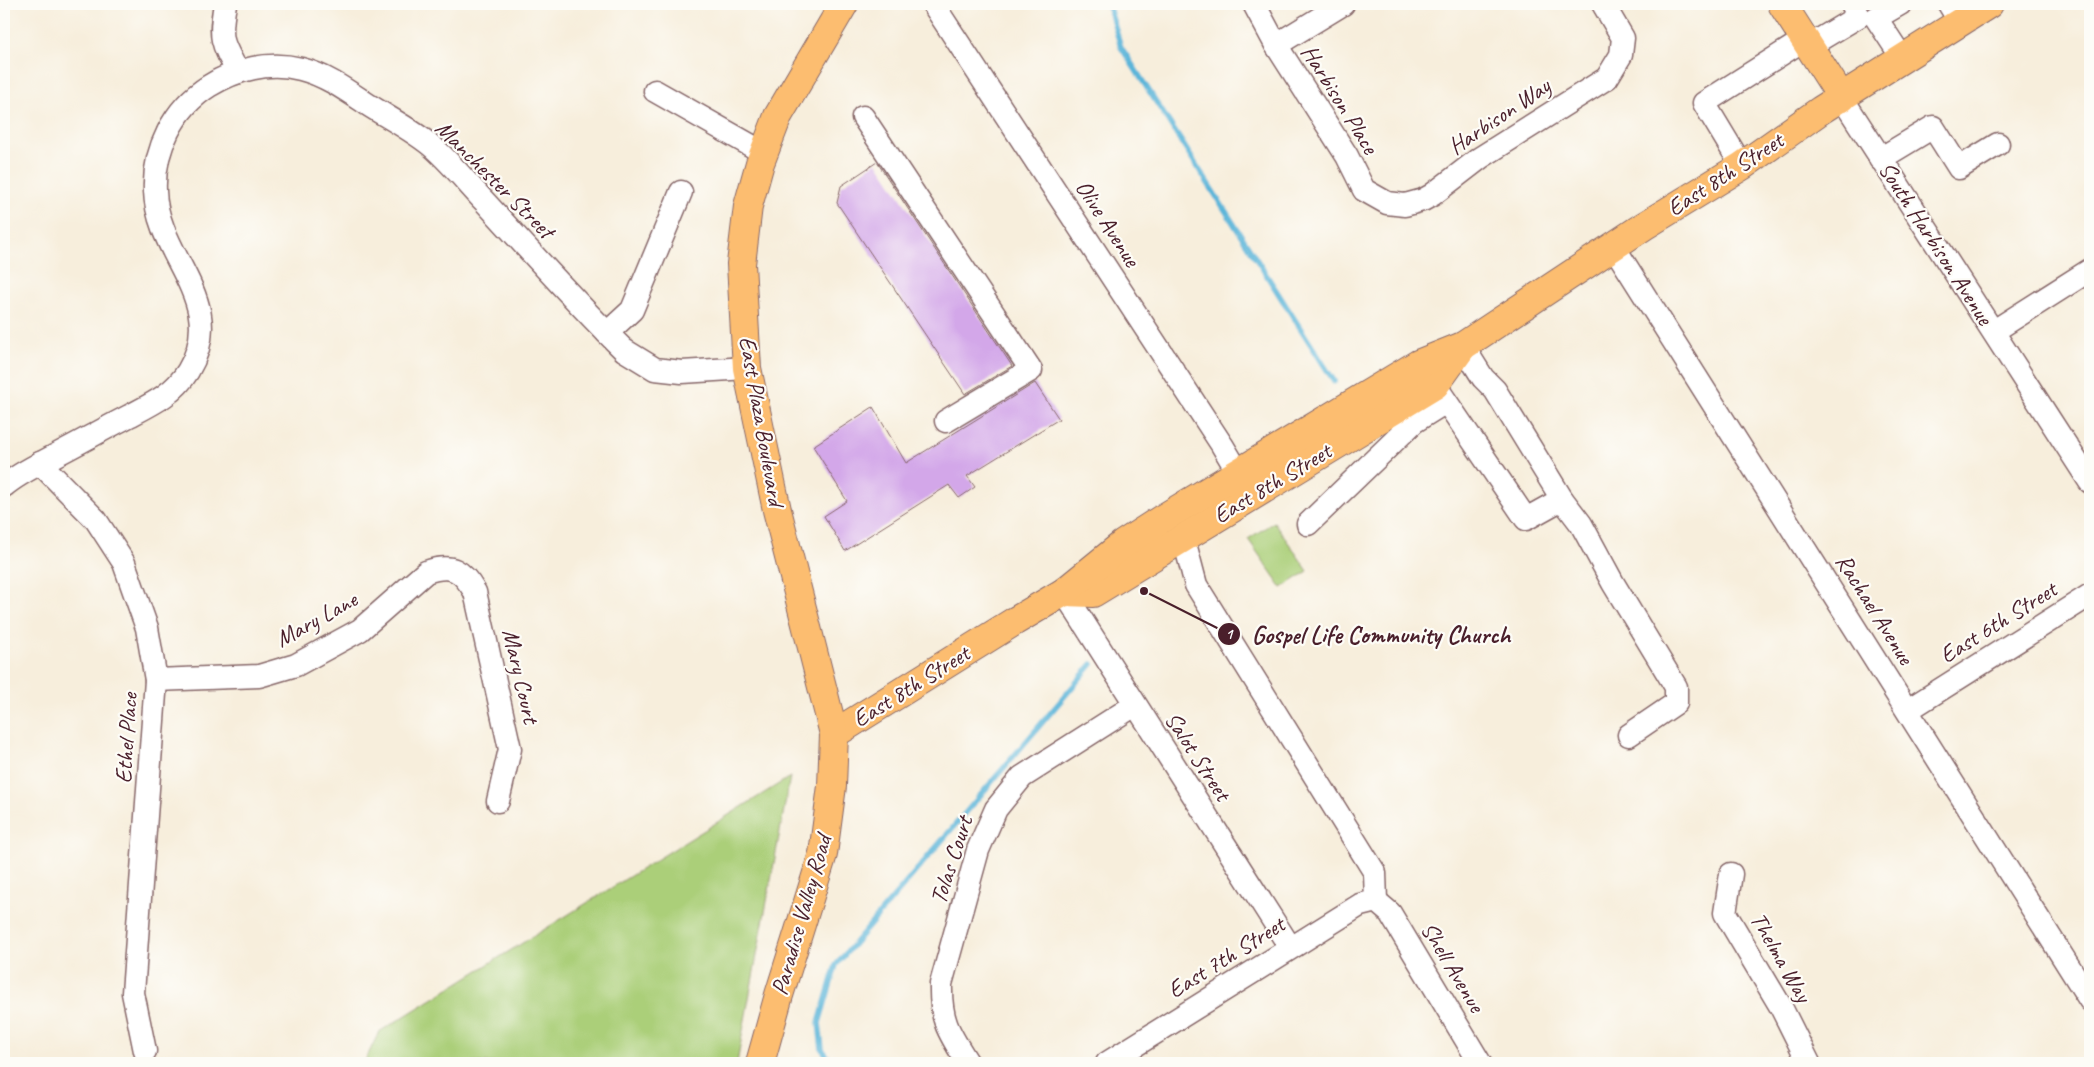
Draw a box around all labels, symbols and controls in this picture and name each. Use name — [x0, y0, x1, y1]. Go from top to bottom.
street label: Harbison Place — [1295, 39, 1387, 161]
street label: Harbison Way — [1442, 70, 1557, 161]
street label: Manchester Street — [429, 113, 563, 247]
street label: East 8th Street — [1661, 124, 1790, 223]
street label: South Harbison Avenue — [1872, 156, 2001, 332]
street label: Olive Avenue — [1069, 174, 1148, 274]
street label: East Plaza Boulevard — [732, 334, 792, 511]
street label: East 8th Street — [1208, 435, 1338, 530]
street label: Rachael Avenue — [1829, 548, 1922, 672]
street label: East 6th Street — [1934, 573, 2064, 670]
street label: Mary Lane — [270, 583, 364, 654]
callout: Gospel Life Community Church — [1216, 614, 1520, 654]
text: Gospel Life Community Church — [1252, 619, 1511, 651]
text: 1 — [1226, 625, 1235, 644]
street label: Mary Court — [496, 626, 547, 728]
street label: East 8th Street — [847, 637, 977, 734]
street label: Ethel Place — [108, 690, 144, 784]
street label: Salot Street — [1158, 706, 1239, 808]
street label: Tolas Court — [923, 810, 980, 908]
street label: Paradise Valley Road — [764, 828, 839, 998]
street label: Thelma Way — [1743, 907, 1820, 1009]
street label: East 7th Street — [1162, 908, 1292, 1005]
street label: Shell Avenue — [1414, 916, 1493, 1020]

